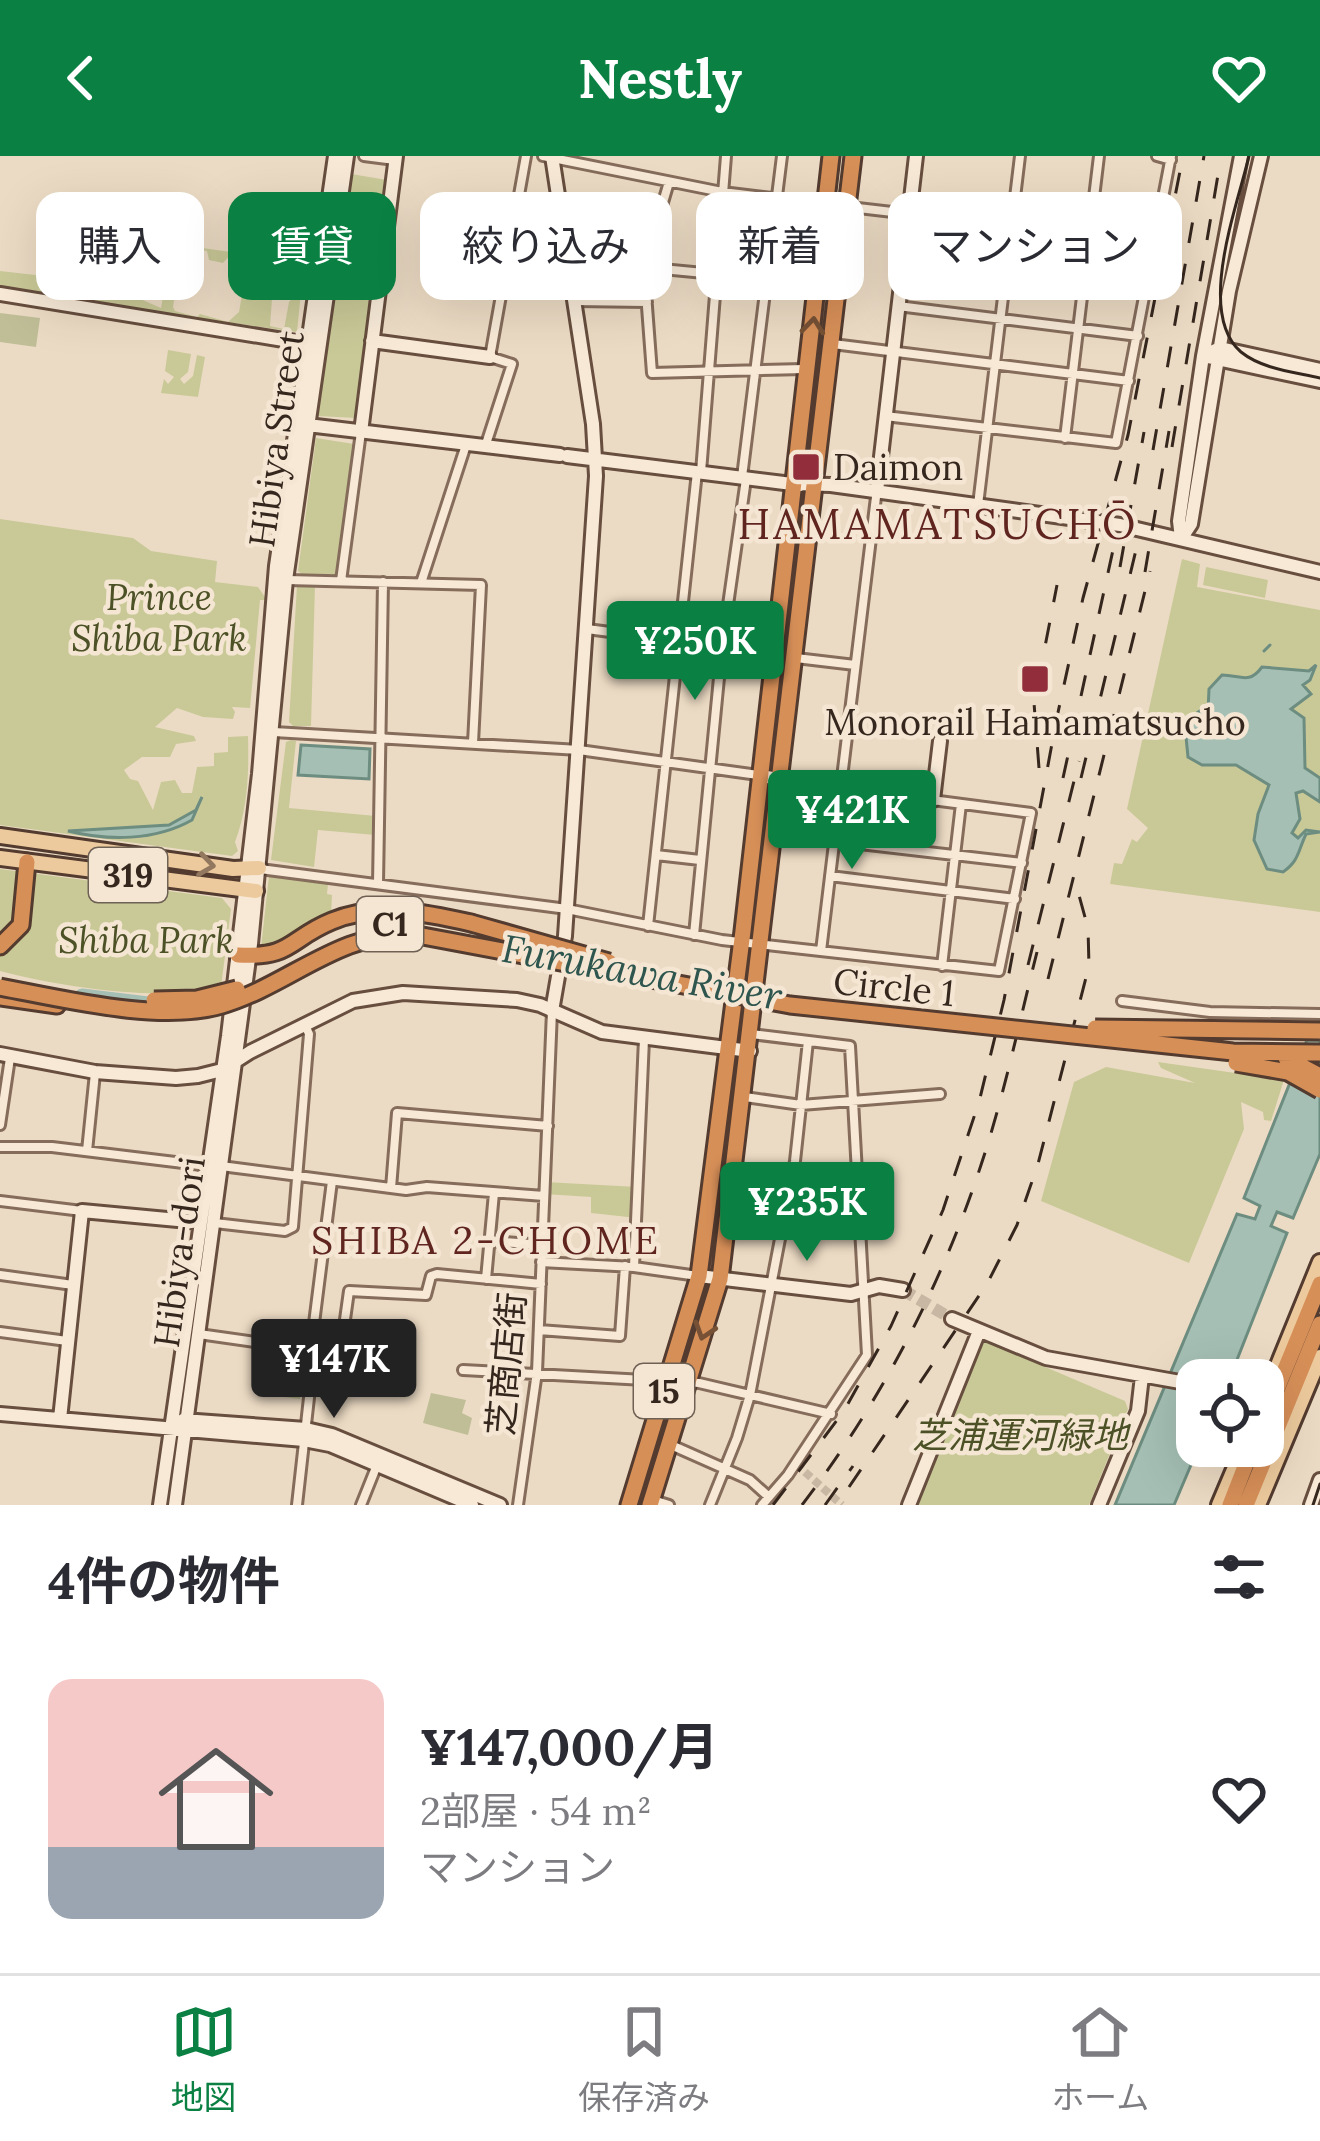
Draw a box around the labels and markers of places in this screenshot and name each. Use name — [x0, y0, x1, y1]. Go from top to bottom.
place label: Daimon — [833, 444, 963, 490]
marker: Daimon — [790, 451, 822, 483]
pin: ¥250K — [611, 601, 779, 703]
marker: Monorail Hamamatsucho — [1019, 663, 1051, 695]
place label: Monorail Hamamatsucho — [824, 699, 1246, 745]
pin: ¥421K — [768, 770, 936, 872]
pin: ¥235K — [723, 1162, 891, 1264]
pin: ¥147K — [250, 1319, 418, 1421]

